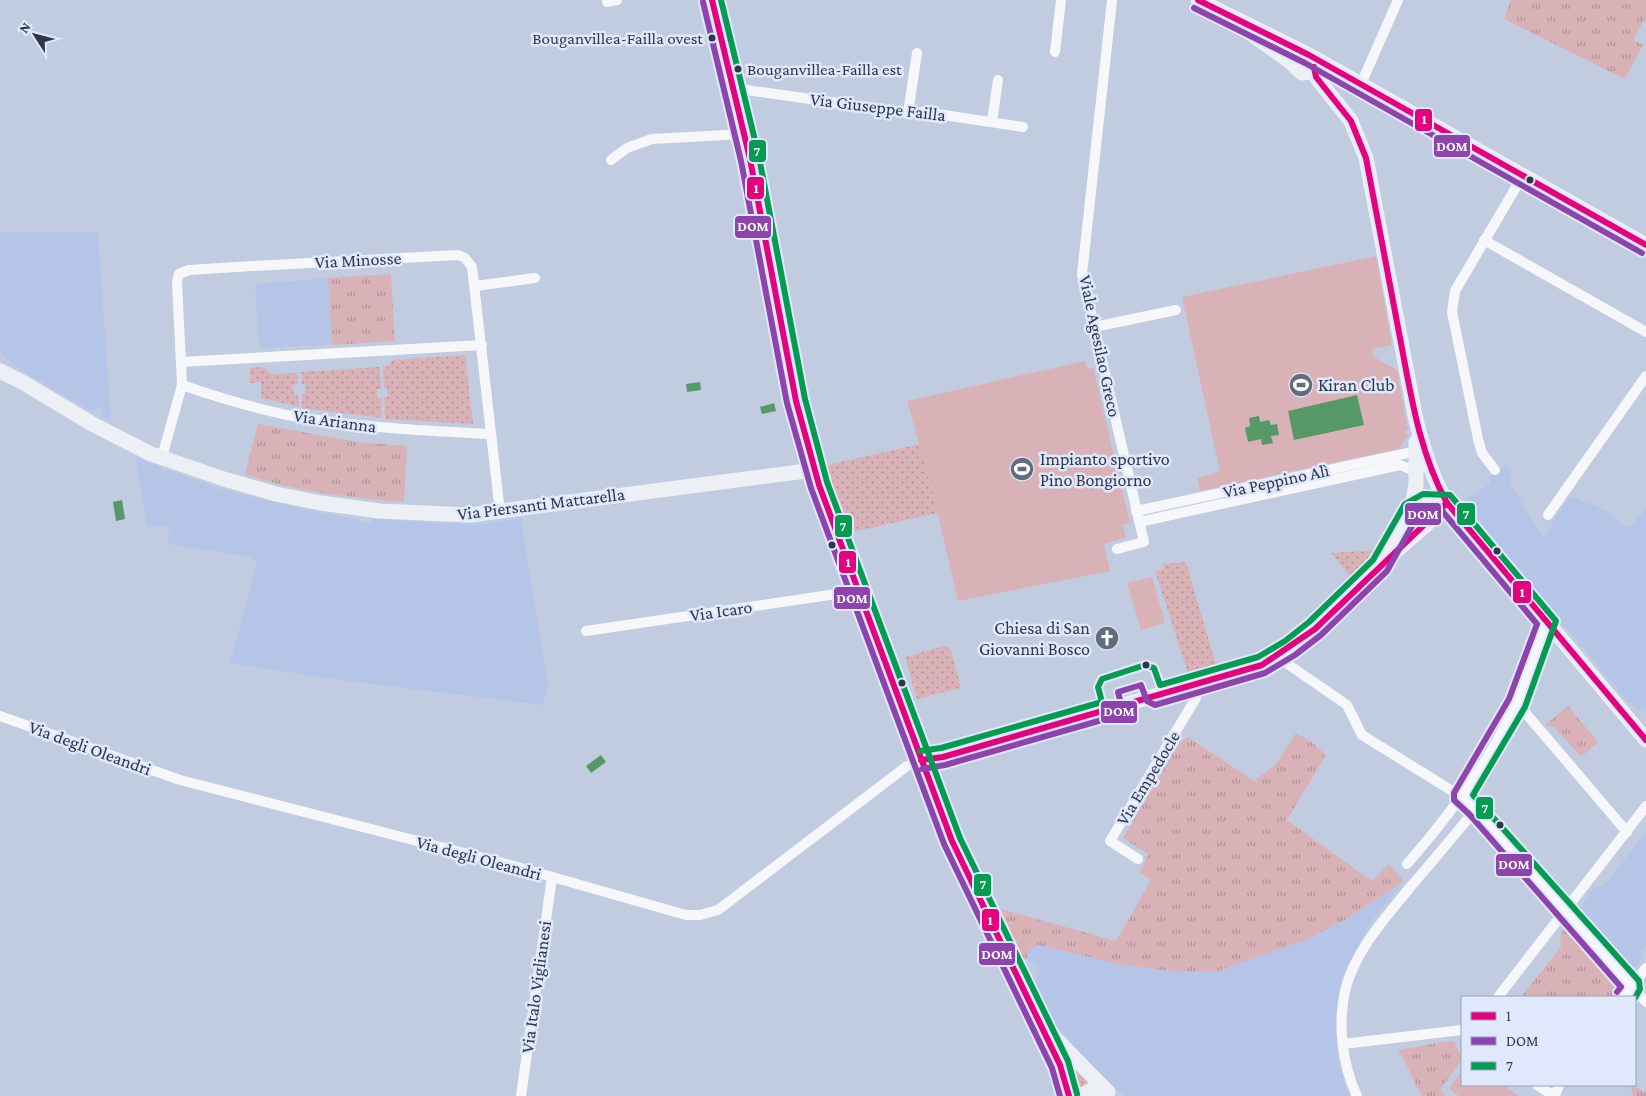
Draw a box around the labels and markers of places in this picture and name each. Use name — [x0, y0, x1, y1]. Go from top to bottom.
place label: Bouganvillea-Failla ovest — [532, 29, 703, 48]
marker: Bouganvillea-Failla ovest — [707, 33, 717, 43]
place label: Bouganvillea-Failla est — [747, 60, 902, 79]
marker: Bouganvillea-Failla est — [733, 64, 743, 74]
unlabelled marker — [1525, 175, 1535, 185]
sports icon: Kiran Club — [1288, 372, 1314, 398]
place label: Kiran Club — [1318, 375, 1395, 395]
place label: Impianto sportivo Pino Bongiorno — [1040, 449, 1170, 490]
sports icon: Impianto sportivo Pino Bongiorno — [1009, 456, 1035, 482]
unlabelled marker — [827, 540, 837, 550]
unlabelled marker — [1492, 546, 1502, 556]
place label: Chiesa di San Giovanni Bosco — [979, 618, 1090, 659]
church icon: Chiesa di San Giovanni Bosco — [1094, 625, 1120, 651]
unlabelled marker — [1141, 660, 1151, 670]
unlabelled marker — [897, 678, 907, 688]
unlabelled marker — [1495, 820, 1505, 830]

